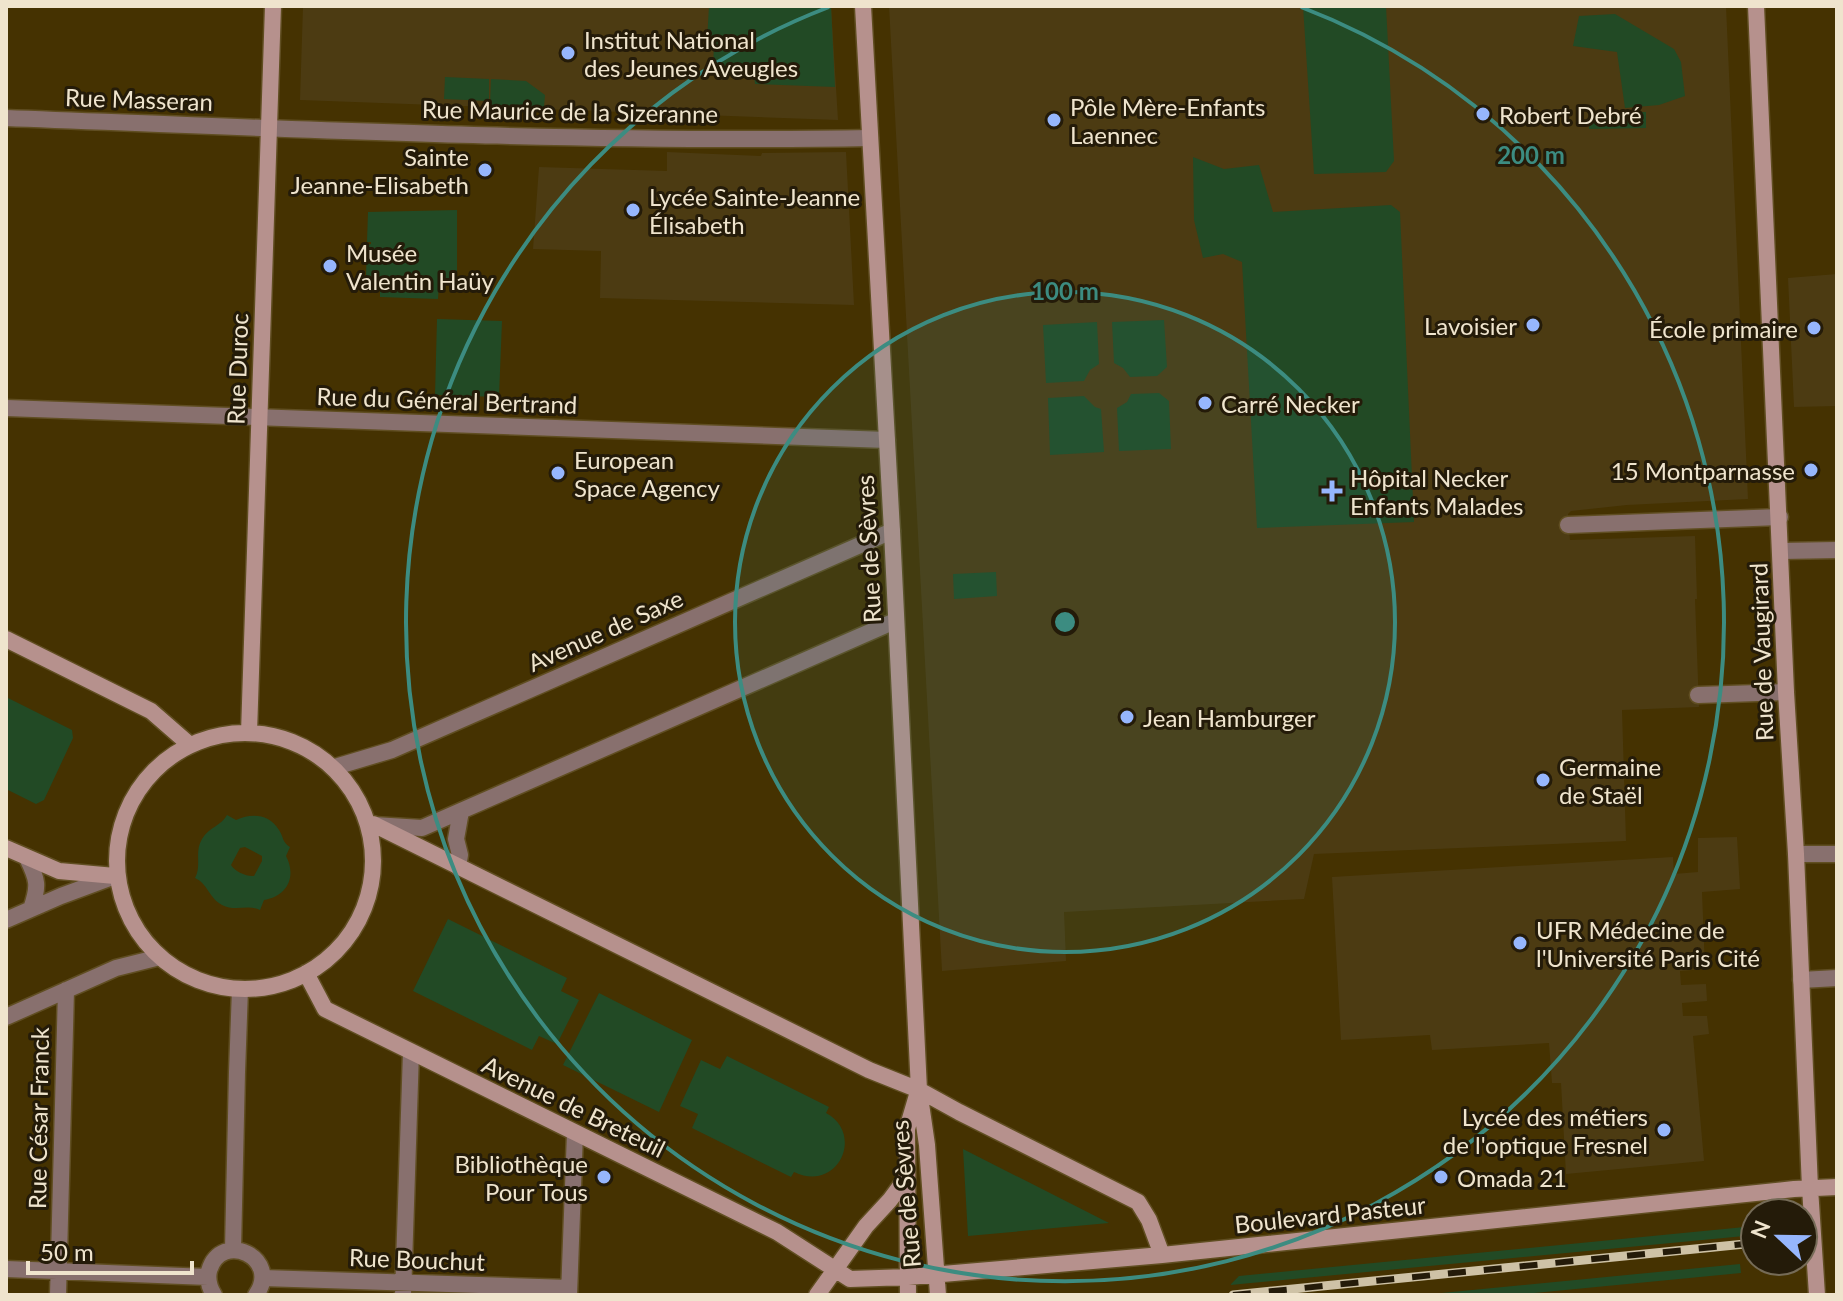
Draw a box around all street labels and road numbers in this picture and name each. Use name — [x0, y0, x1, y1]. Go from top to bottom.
street label: Rue Masseran — [65, 82, 213, 116]
street label: Rue Maurice de la Sizeranne — [422, 94, 718, 128]
street label: Rue Duroc — [221, 313, 253, 425]
street label: Rue du Général Bertrand — [316, 381, 578, 419]
street label: Rue de Sèvres — [850, 474, 886, 624]
street label: Rue de Vaugirard — [1743, 562, 1779, 742]
street label: Avenue de Saxe — [523, 583, 687, 677]
street label: Rue César Franck — [22, 1026, 54, 1209]
street label: Avenue de Breteuil — [478, 1049, 670, 1163]
street label: Rue de Sèvres — [884, 1119, 926, 1269]
street label: Boulevard Pasteur — [1233, 1190, 1427, 1238]
street label: Rue Bouchut — [349, 1242, 486, 1276]

